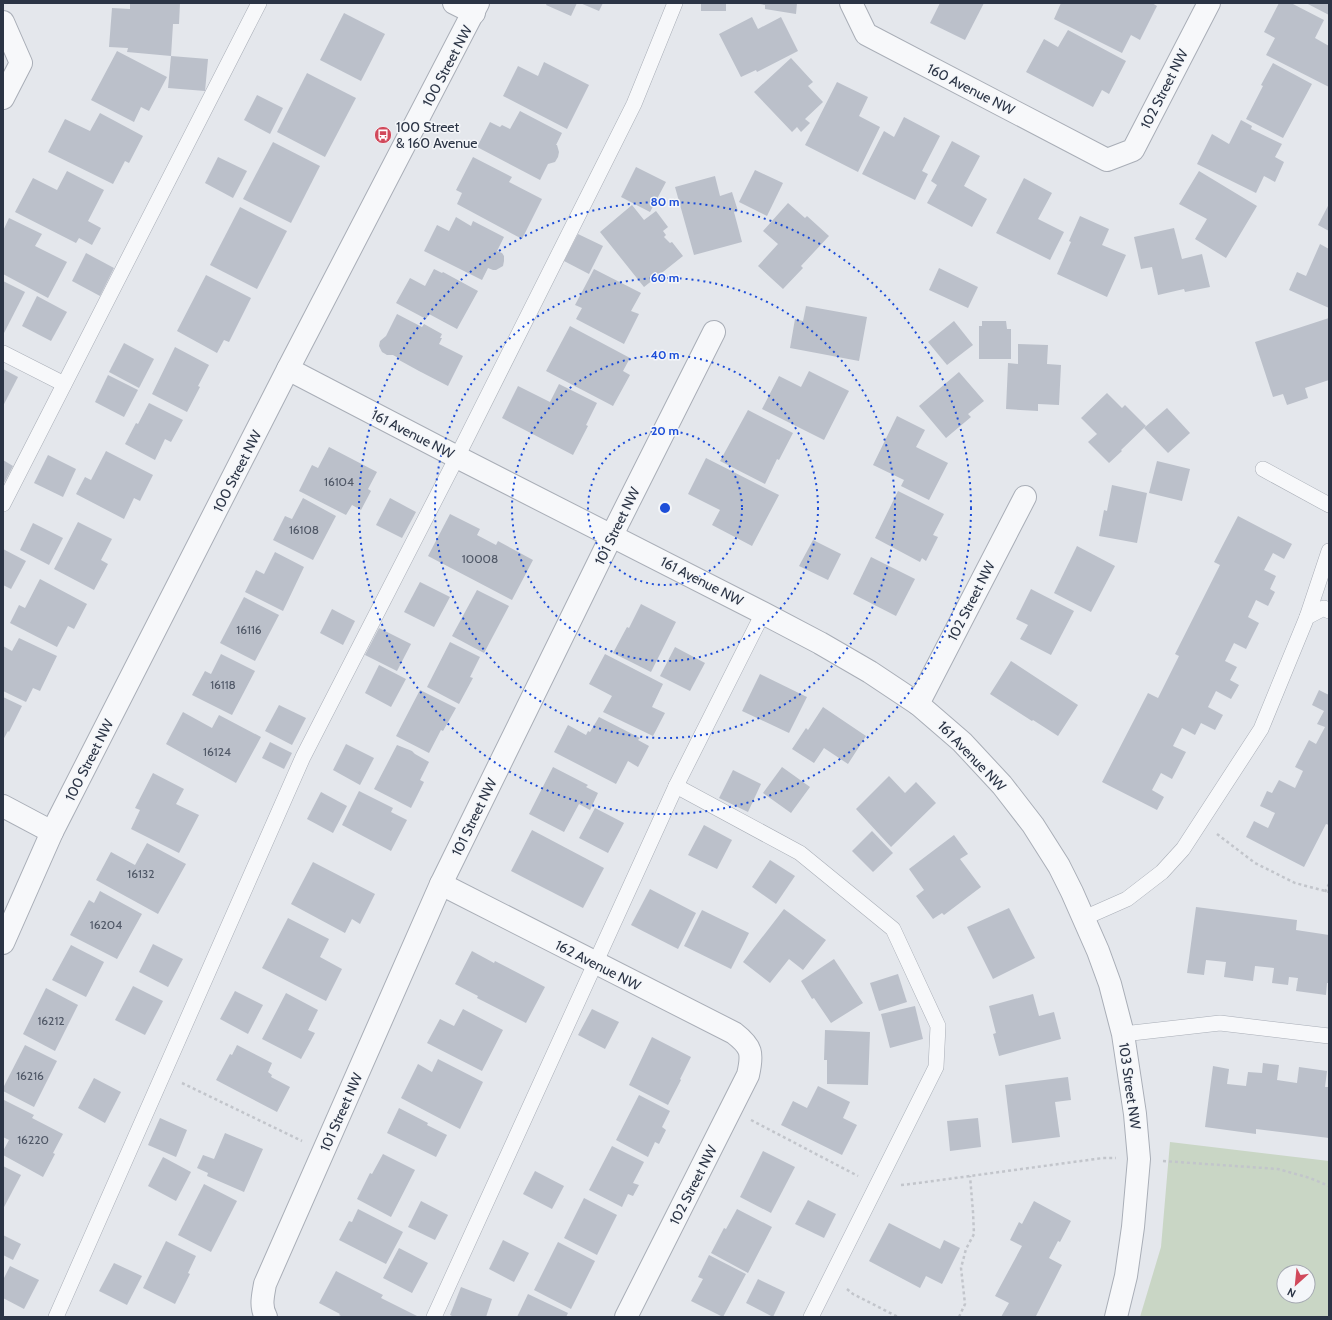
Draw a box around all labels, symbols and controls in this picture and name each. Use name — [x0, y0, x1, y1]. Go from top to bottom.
street label: 100 Street NW — [418, 22, 476, 110]
street label: 102 Street NW — [1136, 45, 1192, 132]
street label: 160 Avenue NW — [924, 59, 1019, 119]
place label: 100 Street & 160 Avenue — [396, 118, 478, 152]
bus stop icon: 100 Street & 160 Avenue — [373, 125, 393, 145]
text: 80 m — [651, 194, 679, 209]
text: 60 m — [651, 270, 679, 285]
text: 40 m — [650, 347, 680, 362]
street label: 161 Avenue NW — [368, 405, 458, 463]
text: 20 m — [651, 423, 679, 438]
street label: 100 Street NW — [209, 426, 266, 515]
house number: 16104 — [324, 474, 354, 489]
street label: 101 Street NW — [590, 484, 644, 568]
centre of rings — [658, 501, 672, 515]
house number: 16108 — [289, 522, 319, 537]
house number: 10008 — [462, 551, 498, 566]
street label: 161 Avenue NW — [657, 552, 747, 610]
street label: 102 Street NW — [943, 557, 999, 644]
house number: 16116 — [236, 622, 262, 637]
house number: 16118 — [210, 677, 236, 692]
street label: 100 Street NW — [61, 715, 118, 804]
street label: 161 Avenue NW — [934, 717, 1011, 795]
house number: 16124 — [203, 744, 231, 759]
street label: 101 Street NW — [447, 775, 501, 859]
house number: 16132 — [127, 866, 155, 881]
house number: 16204 — [90, 917, 122, 932]
street label: 162 Avenue NW — [552, 936, 644, 995]
house number: 16212 — [37, 1013, 65, 1028]
street label: 103 Street NW — [1115, 1042, 1145, 1131]
house number: 16216 — [16, 1068, 44, 1083]
street label: 101 Street NW — [316, 1069, 367, 1154]
house number: 16220 — [17, 1132, 49, 1147]
street label: 102 Street NW — [665, 1141, 721, 1228]
north arrow — [1276, 1264, 1316, 1304]
text: N — [1285, 1285, 1298, 1301]

